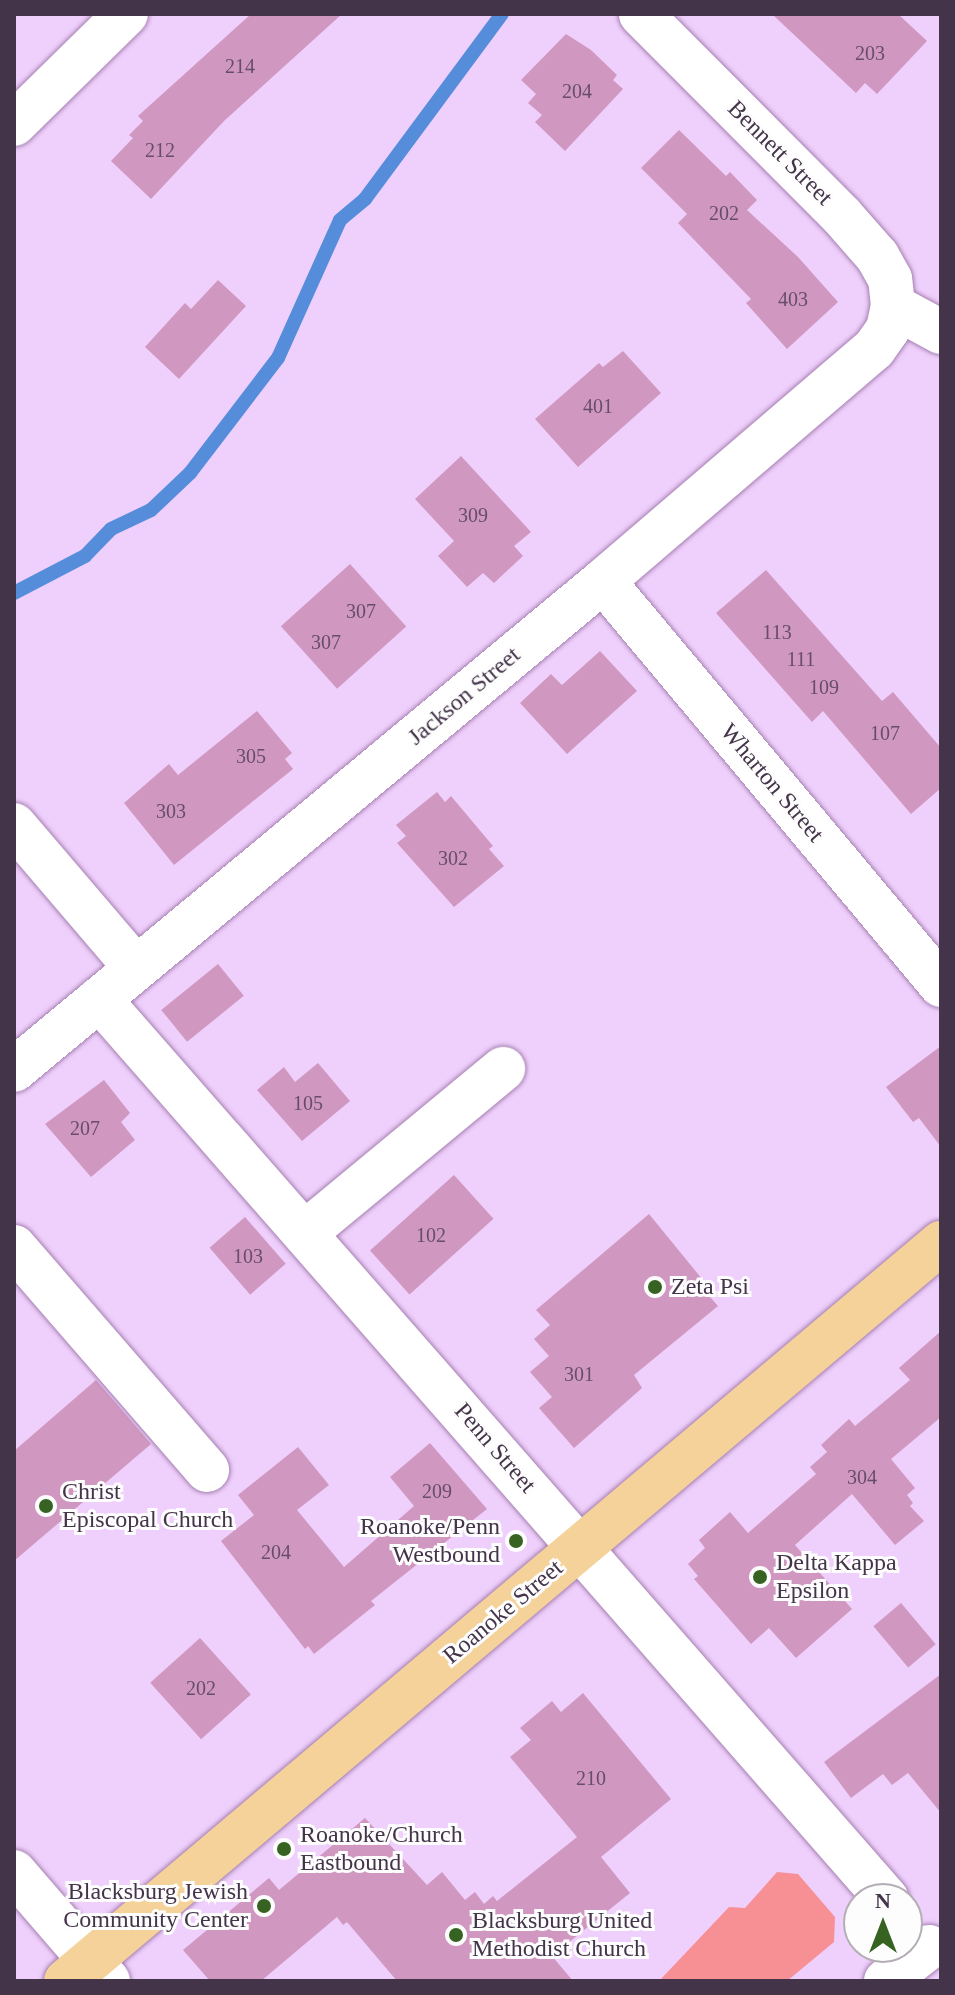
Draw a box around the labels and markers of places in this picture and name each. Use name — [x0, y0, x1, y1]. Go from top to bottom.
place label: Zeta Psi — [671, 1273, 749, 1301]
marker: Zeta Psi — [646, 1278, 664, 1296]
place label: Christ Episcopal Church — [62, 1478, 233, 1534]
marker: Christ Episcopal Church — [37, 1497, 55, 1515]
place label: Roanoke/Penn Westbound — [360, 1513, 500, 1569]
marker: Roanoke/Penn Westbound — [507, 1532, 525, 1550]
place label: Delta Kappa Epsilon — [776, 1549, 897, 1605]
marker: Delta Kappa Epsilon — [751, 1568, 769, 1586]
place label: Roanoke/Church Eastbound — [300, 1821, 463, 1877]
marker: Roanoke/Church Eastbound — [275, 1840, 293, 1858]
place label: Blacksburg Jewish Community Center — [63, 1878, 248, 1934]
marker: Blacksburg Jewish Community Center — [255, 1897, 273, 1915]
place label: Blacksburg United Methodist Church — [472, 1907, 652, 1963]
marker: Blacksburg United Methodist Church — [447, 1926, 465, 1944]

